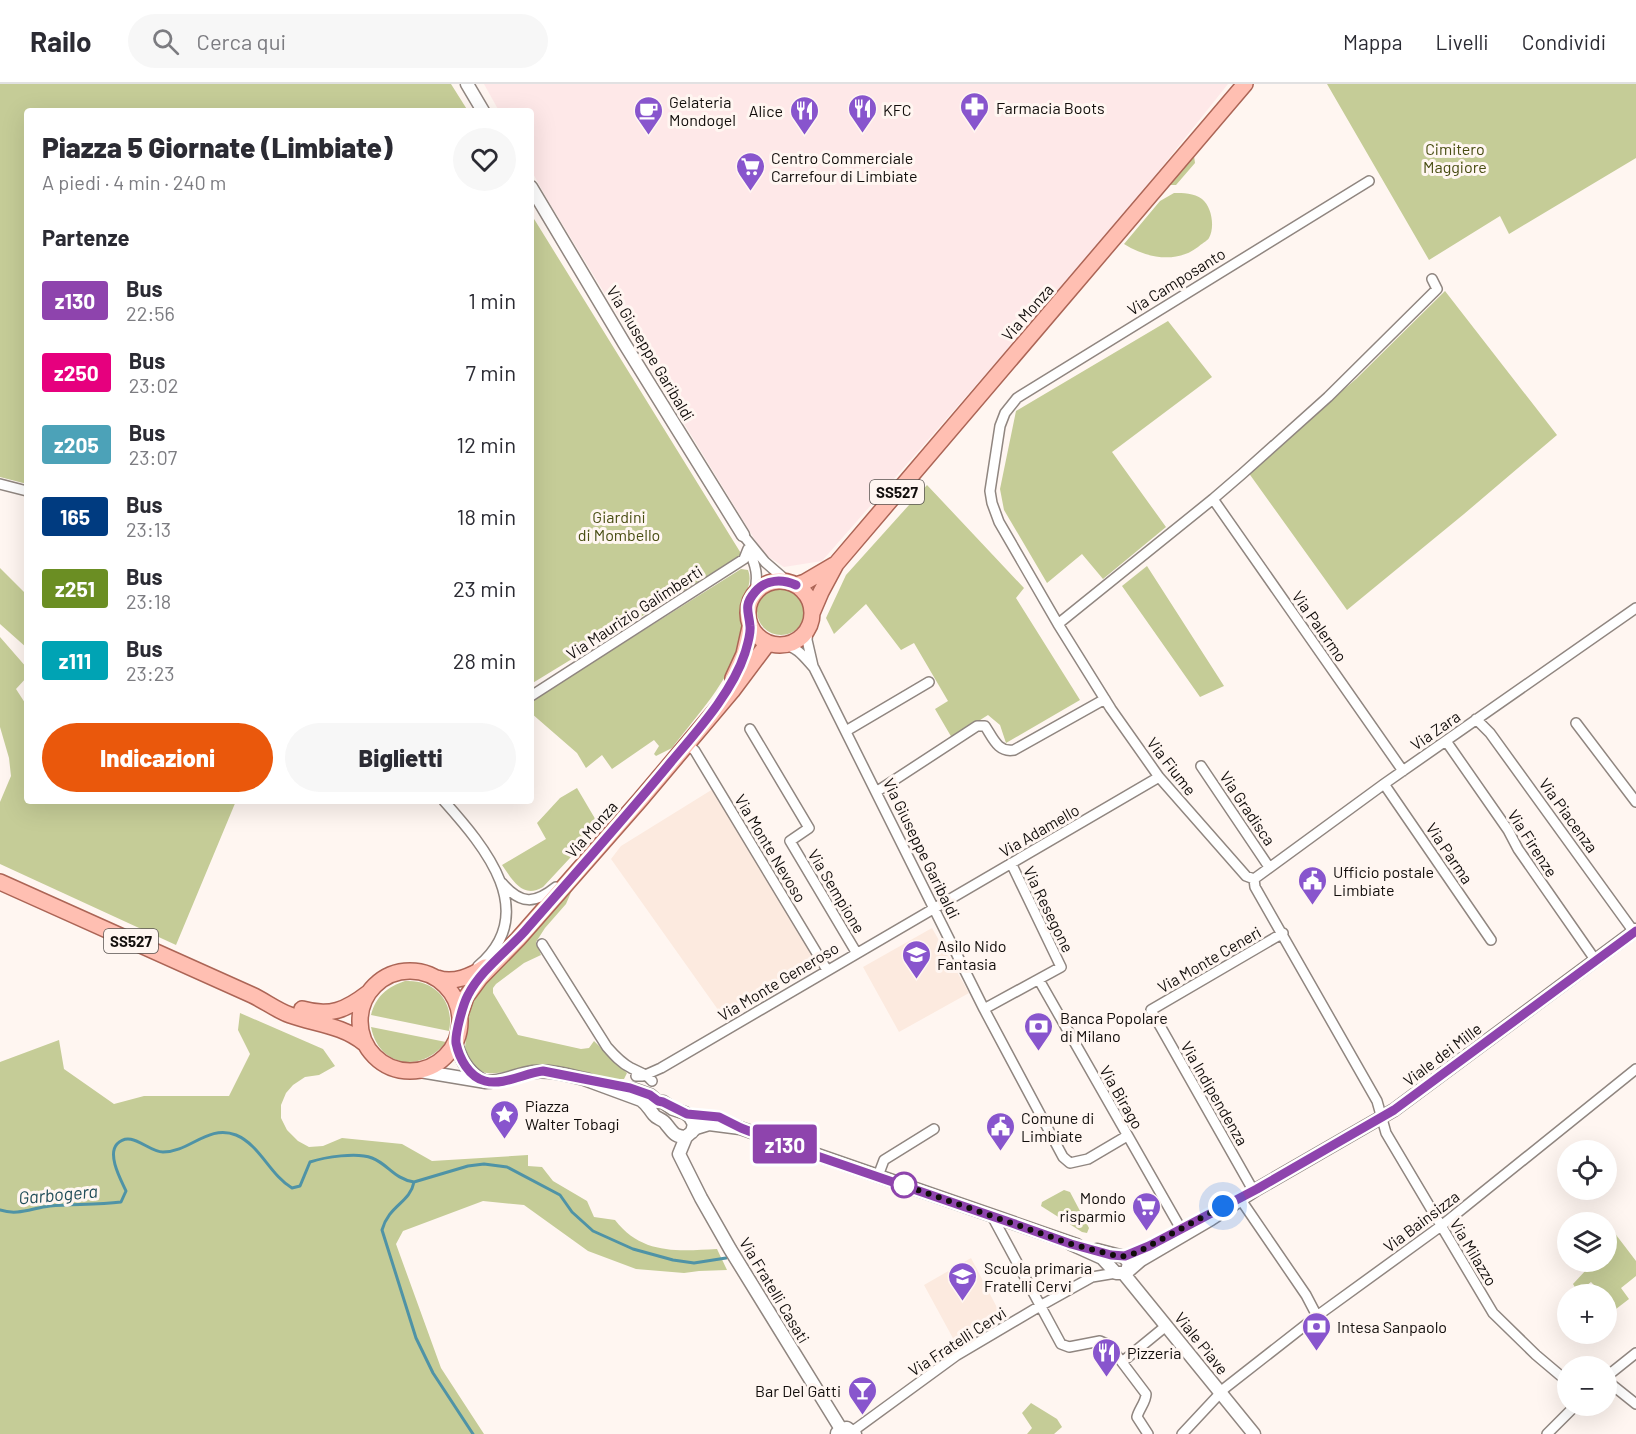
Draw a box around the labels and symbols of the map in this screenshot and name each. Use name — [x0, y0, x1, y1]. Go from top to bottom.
pharmacy icon: Farmacia Boots — [959, 91, 991, 133]
place label: Gelateria Mondogel — [669, 92, 736, 129]
restaurant icon: KFC — [846, 93, 878, 135]
cafe icon: Gelateria Mondogel — [632, 94, 664, 136]
restaurant icon: Alice — [788, 94, 820, 136]
place label: Farmacia Boots — [996, 98, 1105, 117]
place label: KFC — [883, 100, 912, 119]
place label: Alice — [749, 101, 783, 120]
park label: Cimitero Maggiore — [1423, 139, 1487, 176]
place label: Centro Commerciale Carrefour di Limbiate — [771, 148, 917, 185]
supermarket icon: Centro Commerciale Carrefour di Limbiate — [734, 150, 766, 192]
street label: Via Camposanto — [1123, 243, 1229, 319]
street label: Via Monza — [997, 280, 1057, 344]
street label: Via Giuseppe Garibaldi — [603, 282, 699, 424]
road number: SS527 — [870, 480, 924, 504]
park label: Giardini di Mombello — [578, 507, 660, 544]
street label: Via Maurizio Galimberti — [563, 561, 705, 663]
street label: Via Palermo — [1289, 587, 1351, 665]
street label: Via Zara — [1407, 706, 1463, 754]
street label: Via Fiume — [1143, 733, 1201, 799]
street label: Via Gradisca — [1216, 767, 1280, 849]
street label: Via Piacenza — [1536, 774, 1602, 856]
street label: Via Giuseppe Garibaldi — [880, 775, 964, 921]
street label: Via Monte Nevoso — [731, 791, 811, 905]
street label: Via Monza — [561, 797, 621, 861]
street label: Via Adamello — [996, 800, 1082, 860]
street label: Via Firenze — [1504, 806, 1562, 880]
street label: Via Parma — [1423, 819, 1477, 887]
street label: Via Sempione — [804, 846, 870, 936]
place label: Ufficio postale Limbiate — [1333, 862, 1434, 899]
street label: Via Resegone — [1020, 863, 1078, 955]
public building icon: Ufficio postale Limbiate — [1296, 864, 1328, 906]
street label: Via Monte Ceneri — [1154, 922, 1264, 996]
road number: SS527 — [104, 929, 158, 953]
place label: Asilo Nido Fantasia — [937, 936, 1006, 973]
street label: Via Monte Generoso — [714, 938, 842, 1024]
school or university icon: Asilo Nido Fantasia — [900, 938, 932, 980]
place label: Banca Popolare di Milano — [1060, 1008, 1168, 1045]
bank icon: Banca Popolare di Milano — [1023, 1010, 1055, 1052]
street label: Viale dei Mille — [1399, 1018, 1485, 1090]
street label: Via Indipendenza — [1177, 1037, 1253, 1149]
street label: Via Birago — [1096, 1062, 1148, 1132]
place label: Piazza Walter Tobagi — [525, 1096, 620, 1133]
place icon: Piazza Walter Tobagi — [488, 1098, 520, 1140]
place label: Comune di Limbiate — [1021, 1108, 1094, 1145]
public building icon: Comune di Limbiate — [984, 1110, 1016, 1152]
line badge: z130 — [743, 1124, 827, 1164]
unlabelled marker — [891, 1172, 917, 1198]
water label: Garbogera — [17, 1180, 99, 1208]
street label: Via Bainsizza — [1379, 1186, 1463, 1256]
place label: Mondo risparmio — [1060, 1188, 1126, 1225]
supermarket icon: Mondo risparmio — [1131, 1190, 1163, 1232]
your location — [1208, 1191, 1238, 1221]
street label: Via Milazzo — [1446, 1215, 1502, 1289]
street label: Via Fratelli Casati — [736, 1234, 814, 1346]
place label: Scuola primaria Fratelli Cervi — [984, 1258, 1092, 1295]
school or university icon: Scuola primaria Fratelli Cervi — [947, 1260, 979, 1302]
street label: Via Fratelli Cervi — [905, 1302, 1009, 1380]
street label: Viale Piave — [1171, 1308, 1233, 1378]
bank icon: Intesa Sanpaolo — [1300, 1310, 1332, 1352]
place label: Intesa Sanpaolo — [1337, 1317, 1447, 1336]
restaurant icon: Pizzeria — [1090, 1336, 1122, 1378]
place label: Pizzeria — [1127, 1343, 1181, 1362]
bar icon: Bar Del Gatti — [846, 1374, 878, 1416]
place label: Bar Del Gatti — [755, 1381, 841, 1400]

